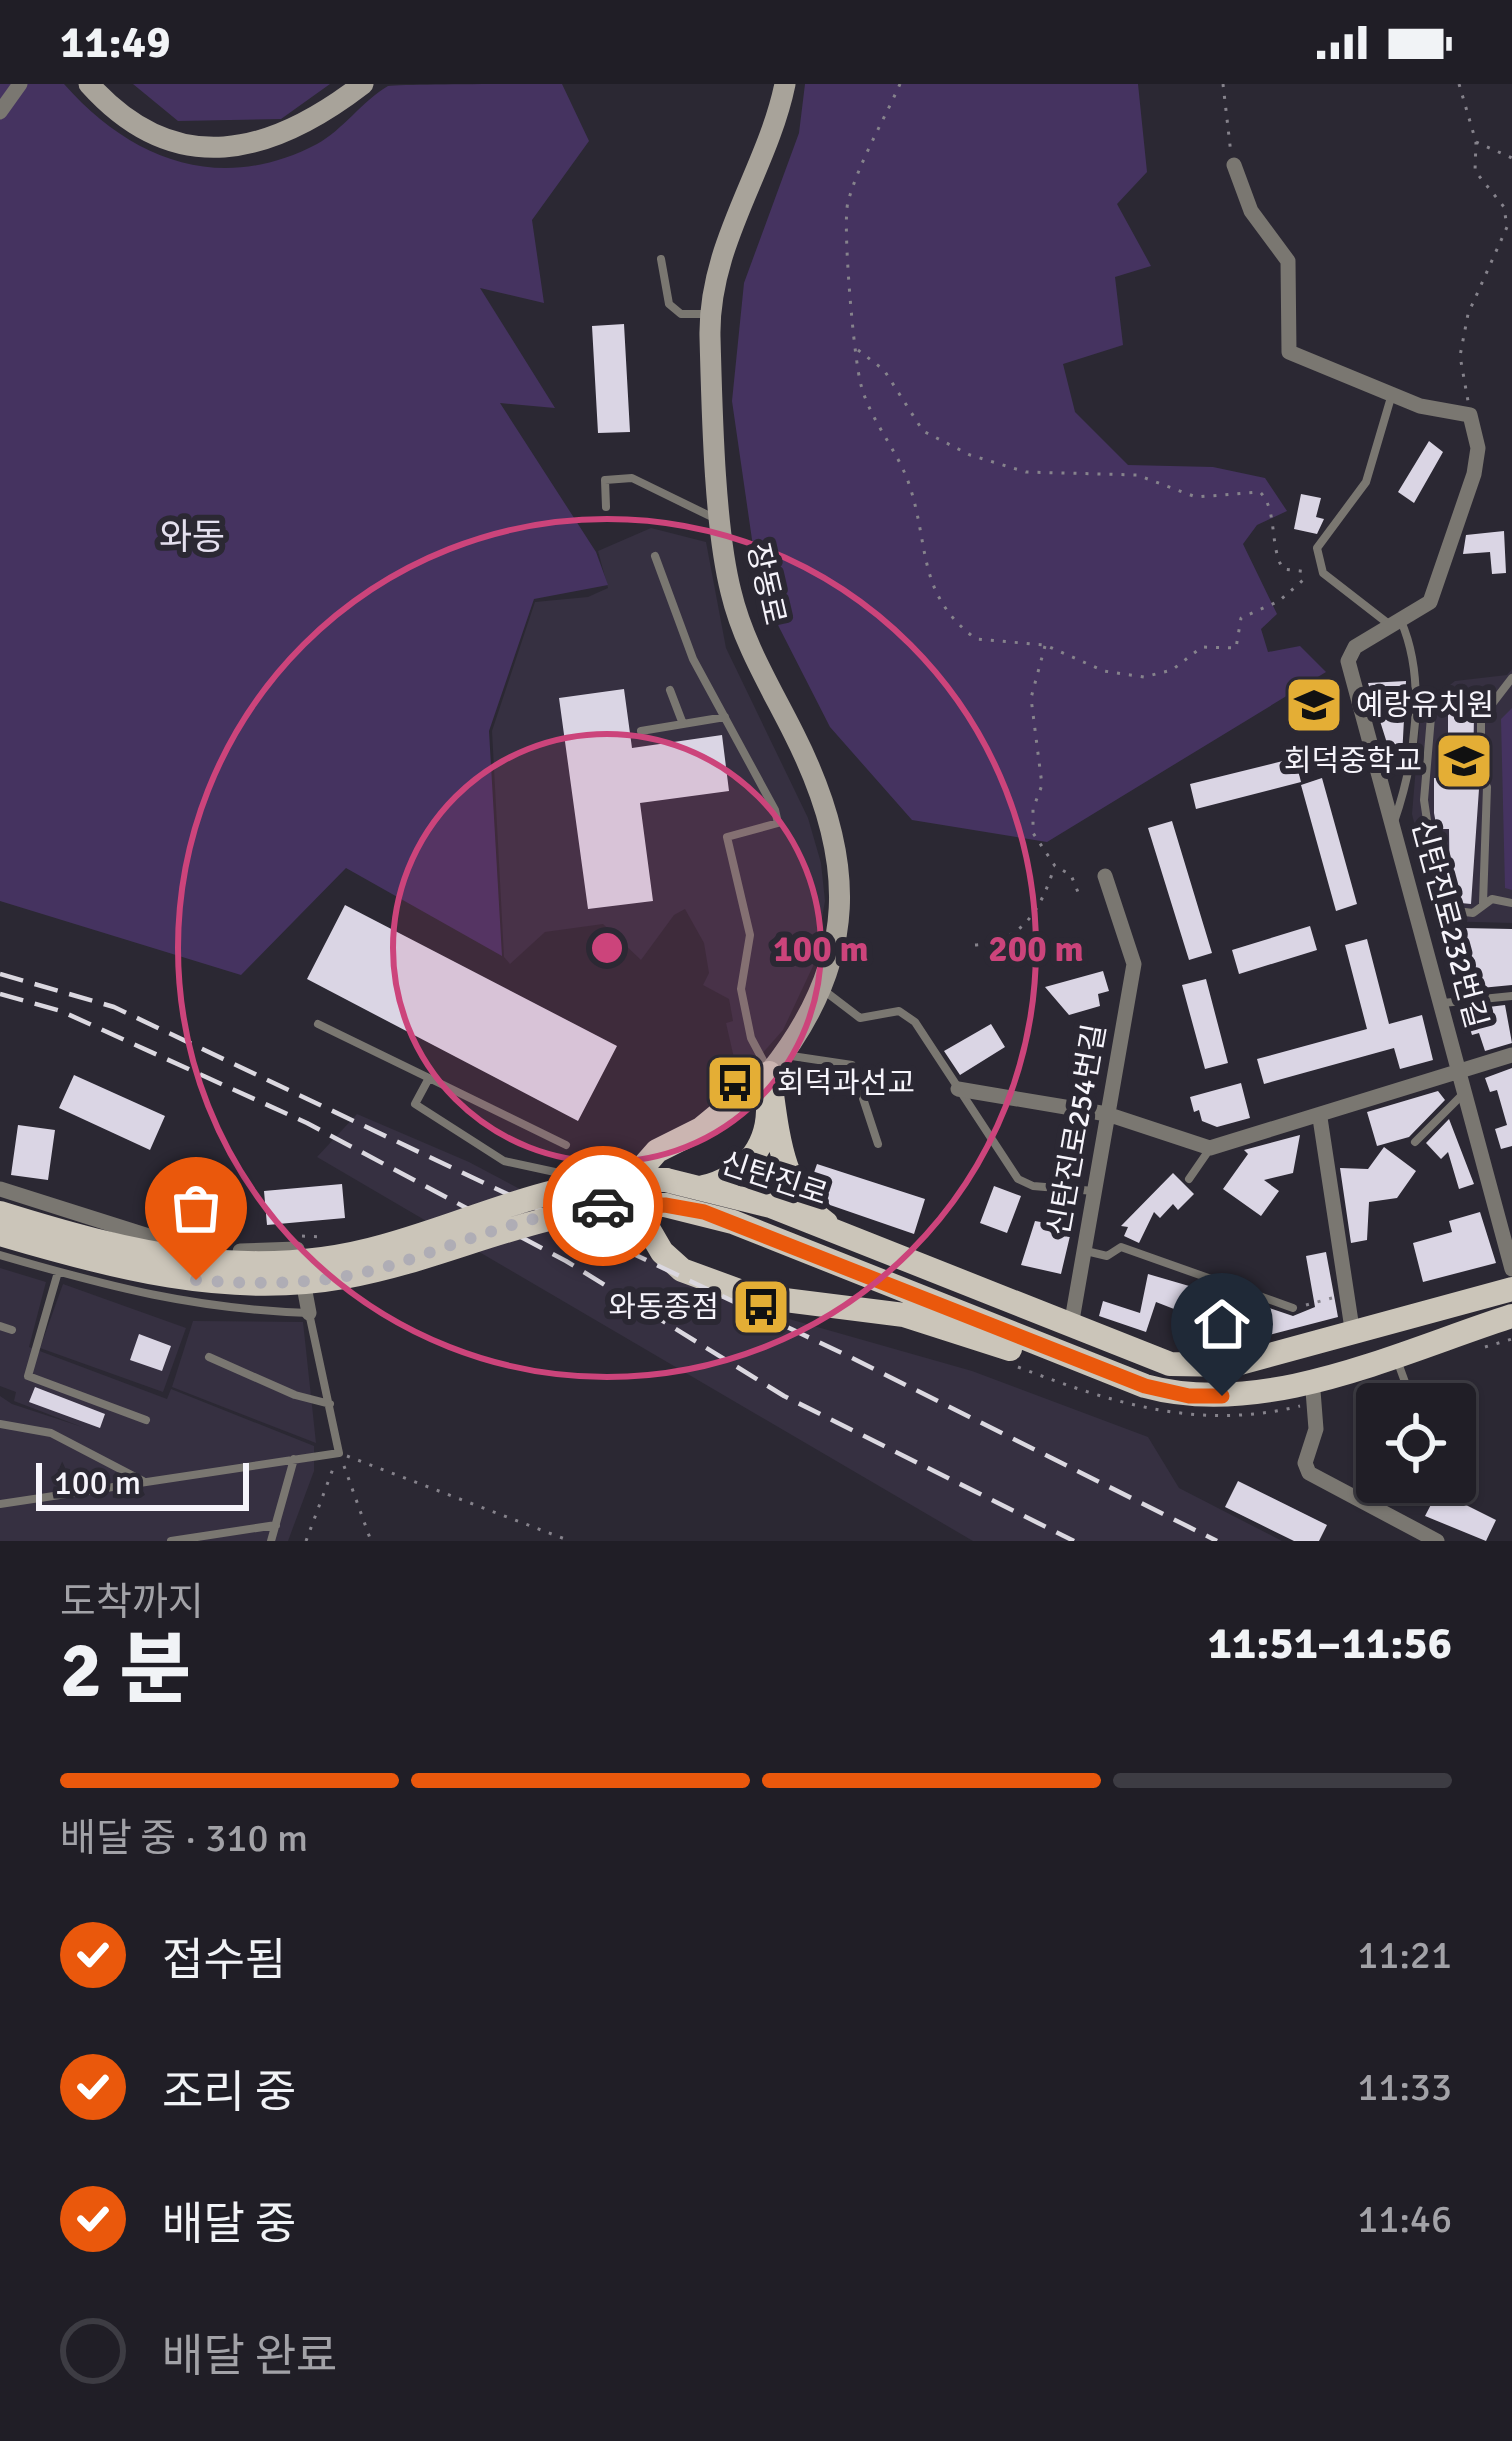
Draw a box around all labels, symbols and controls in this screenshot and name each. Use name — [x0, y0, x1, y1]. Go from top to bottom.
text: 11:49 — [60, 15, 170, 70]
district label: 와동 — [159, 515, 225, 560]
street label: 장동로 — [739, 539, 793, 629]
school or university icon: 예랑유치원 — [1283, 674, 1345, 736]
place label: 예랑유치원 — [1356, 687, 1494, 724]
school or university icon: 회덕중학교 — [1433, 730, 1495, 792]
place label: 회덕중학교 — [1284, 743, 1422, 780]
street label: 신탄진로232번길 — [1403, 816, 1495, 1032]
centre of rings — [586, 927, 628, 969]
text: 100 m — [773, 927, 869, 972]
text: 200 m — [988, 927, 1084, 972]
street label: 신탄진로254번길 — [1040, 1021, 1114, 1239]
bus stop icon: 회덕과선교 — [704, 1052, 766, 1114]
place label: 회덕과선교 — [777, 1065, 915, 1102]
street label: 신탄진로 — [716, 1144, 832, 1214]
courier — [543, 1146, 663, 1266]
pin — [145, 1157, 247, 1280]
icon: car — [570, 1173, 636, 1239]
icon: bag — [163, 1175, 229, 1241]
pin — [1171, 1273, 1273, 1396]
bus stop icon: 와동종점 — [730, 1276, 792, 1338]
place label: 와동종점 — [609, 1289, 719, 1326]
icon: home — [1189, 1291, 1255, 1357]
map controls — [1356, 1383, 1476, 1503]
button: locate — [1356, 1383, 1476, 1503]
scale bar — [36, 1457, 249, 1510]
text: 100 m — [54, 1463, 141, 1504]
text: 도착까지 — [60, 1578, 204, 1626]
text: 11:51–11:56 — [1208, 1616, 1452, 1671]
text: 2 분 — [60, 1623, 191, 1719]
text: 배달 중 · 310 m — [60, 1814, 308, 1862]
icon: check — [60, 1922, 126, 1988]
text: 11:21 — [1357, 1931, 1452, 1979]
text: 접수됨 — [162, 1933, 286, 1988]
icon: check — [60, 2054, 126, 2120]
text: 11:33 — [1357, 2063, 1452, 2111]
text: 조리 중 — [162, 2065, 296, 2120]
icon: check — [60, 2186, 126, 2252]
text: 11:46 — [1357, 2195, 1452, 2243]
text: 배달 중 — [162, 2197, 296, 2252]
text: 배달 완료 — [162, 2329, 338, 2384]

